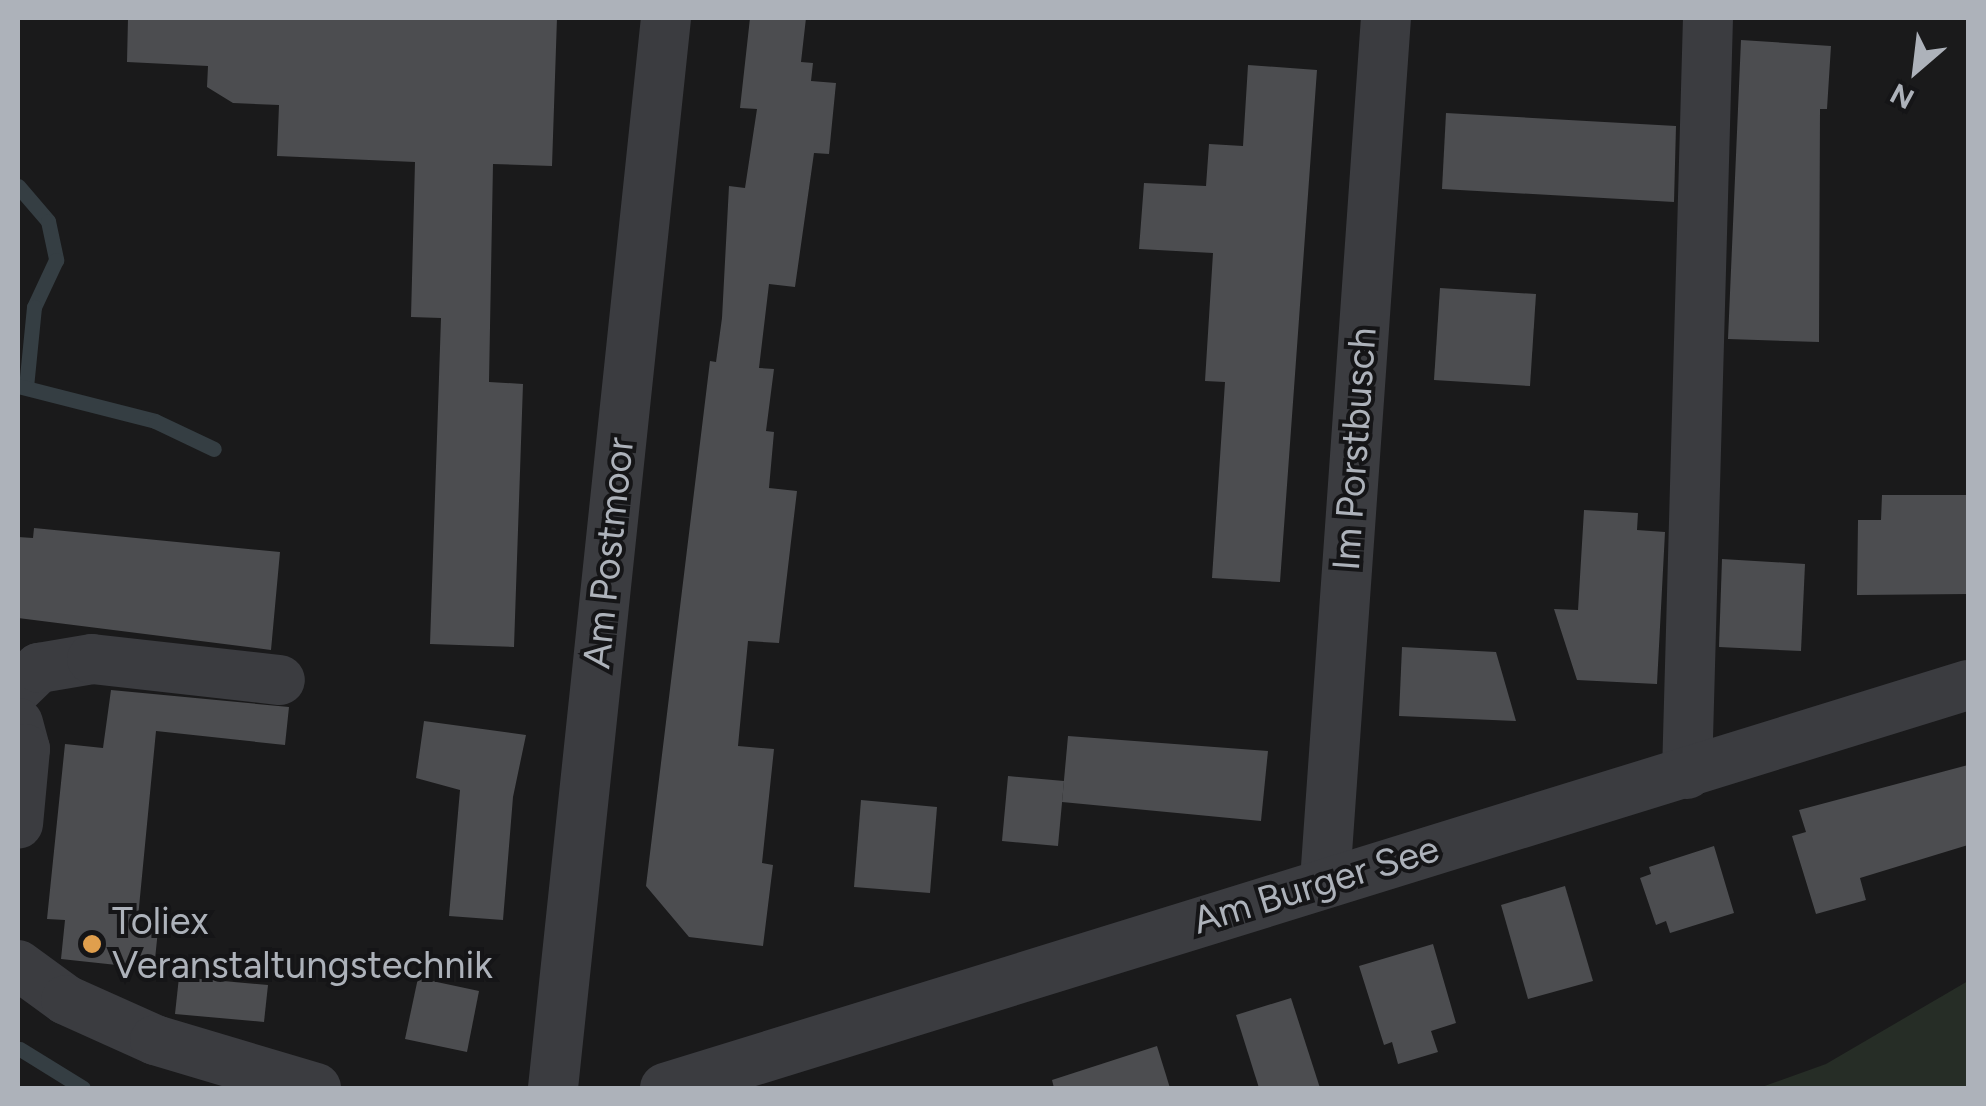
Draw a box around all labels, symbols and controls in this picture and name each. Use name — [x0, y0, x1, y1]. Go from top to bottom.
north arrow — [1866, 20, 1966, 120]
text: N — [1884, 76, 1919, 117]
street label: Im Porstbusch — [1324, 326, 1386, 572]
street label: Am Postmoor — [574, 435, 644, 671]
street label: Am Burger See — [1187, 826, 1445, 944]
place label: Toliex Veranstaltungstechnik — [112, 899, 493, 988]
marker: Toliex Veranstaltungstechnik — [81, 933, 103, 955]

